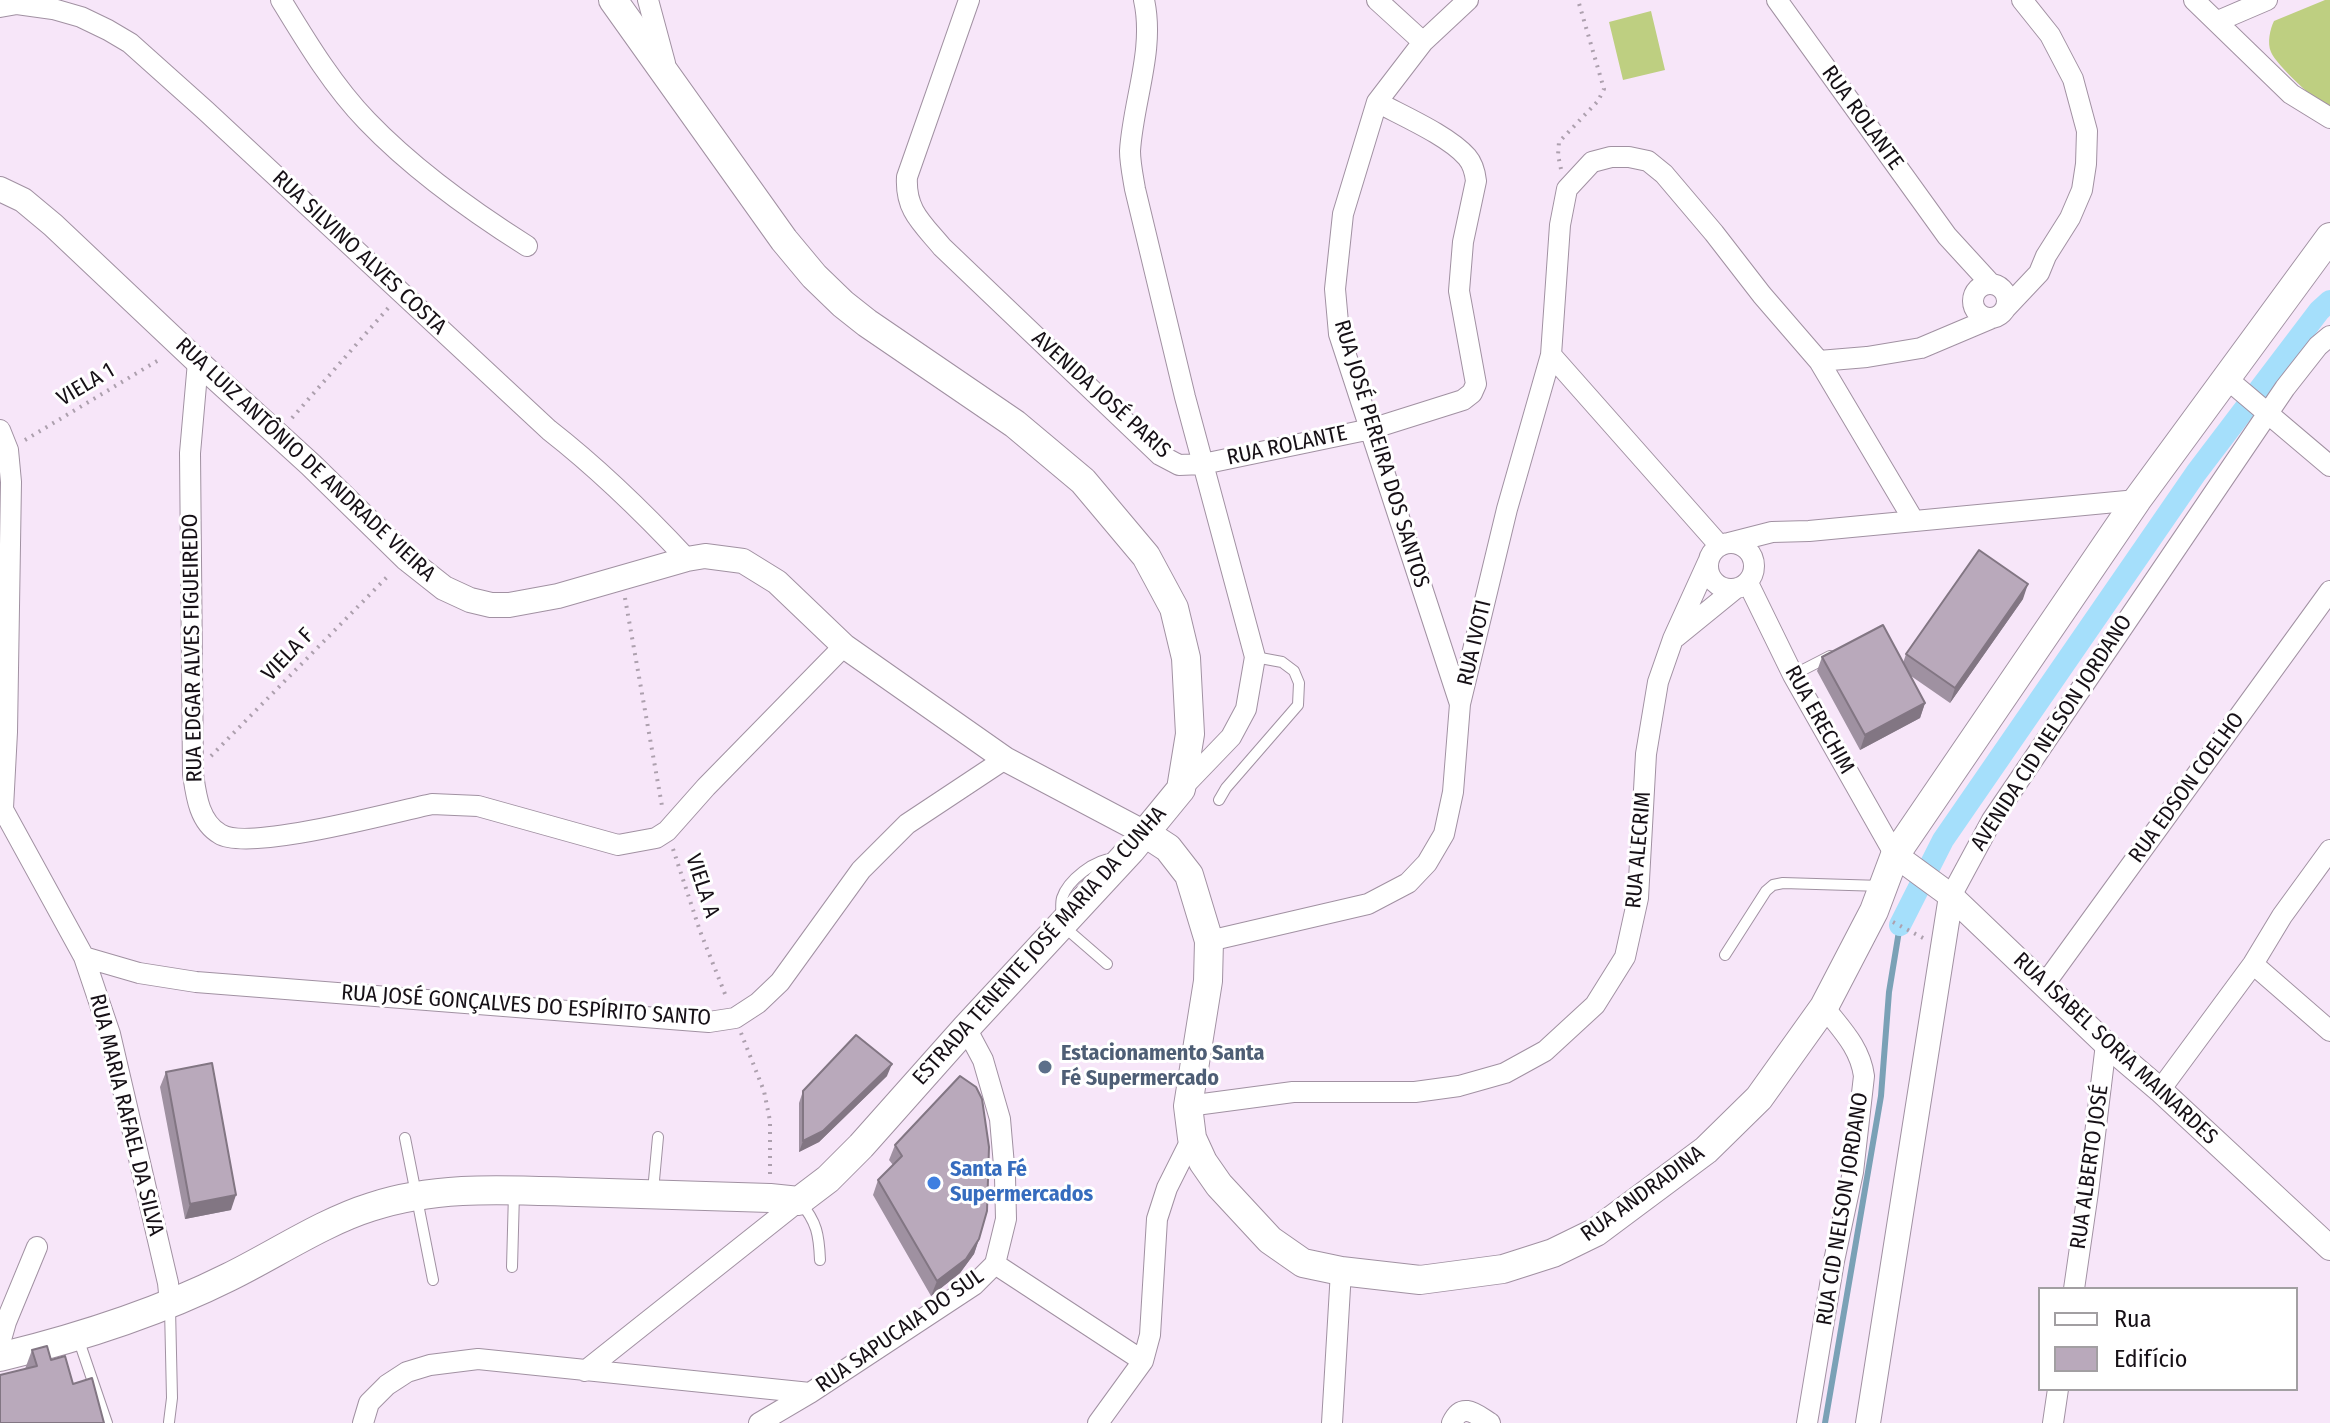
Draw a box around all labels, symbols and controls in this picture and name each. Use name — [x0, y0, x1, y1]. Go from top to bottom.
street label: RUA ROLANTE — [1815, 61, 1909, 175]
street label: RUA SILVINO ALVES COSTA — [267, 166, 451, 340]
street label: RUA JOSÉ PEREIRA DOS SANTOS — [1328, 317, 1434, 591]
street label: AVENIDA JOSÉ PARIS — [1026, 326, 1176, 464]
street label: RUA LUIZ ANTÔNIO DE ANDRADE VIEIRA — [170, 333, 440, 587]
street label: VIELA 1 — [52, 358, 120, 412]
street label: RUA ROLANTE — [1225, 420, 1349, 472]
street label: RUA EDGAR ALVES FIGUEIREDO — [177, 513, 209, 783]
street label: RUA IVOTI — [1452, 598, 1498, 688]
street label: AVENIDA CID NELSON JORDANO — [1966, 610, 2138, 856]
street label: VIELA F — [256, 623, 320, 687]
street label: RUA ERECHIM — [1778, 661, 1860, 779]
street label: RUA EDSON COELHO — [2124, 708, 2250, 868]
street label: RUA ALECRIM — [1621, 790, 1657, 910]
street label: ESTRADA TENENTE JOSÉ MARIA DA CUNHA — [908, 801, 1172, 1091]
street label: VIELA A — [679, 851, 725, 921]
street label: RUA ISABEL SORIA MAINARDES — [2007, 947, 2223, 1151]
street label: RUA JOSÉ GONÇALVES DO ESPÍRITO SANTO — [340, 980, 712, 1032]
street label: RUA MARIA RAFAEL DA SILVA — [83, 991, 169, 1239]
place label: Estacionamento Santa Fé Supermercado — [1061, 1041, 1264, 1092]
marker: Estacionamento Santa Fé Supermercado — [1036, 1058, 1054, 1076]
street label: RUA ALBERTO JOSÉ — [2065, 1083, 2115, 1251]
street label: RUA CID NELSON JORDANO — [1812, 1091, 1874, 1327]
street label: RUA ANDRADINA — [1576, 1140, 1710, 1248]
place label: Santa Fé Supermercados — [950, 1157, 1093, 1208]
marker: Santa Fé Supermercados — [925, 1174, 943, 1192]
street label: RUA SAPUCAIA DO SUL — [811, 1263, 989, 1399]
legend — [2038, 1287, 2298, 1391]
text: Rua — [2114, 1305, 2151, 1333]
text: Edifício — [2114, 1345, 2187, 1373]

